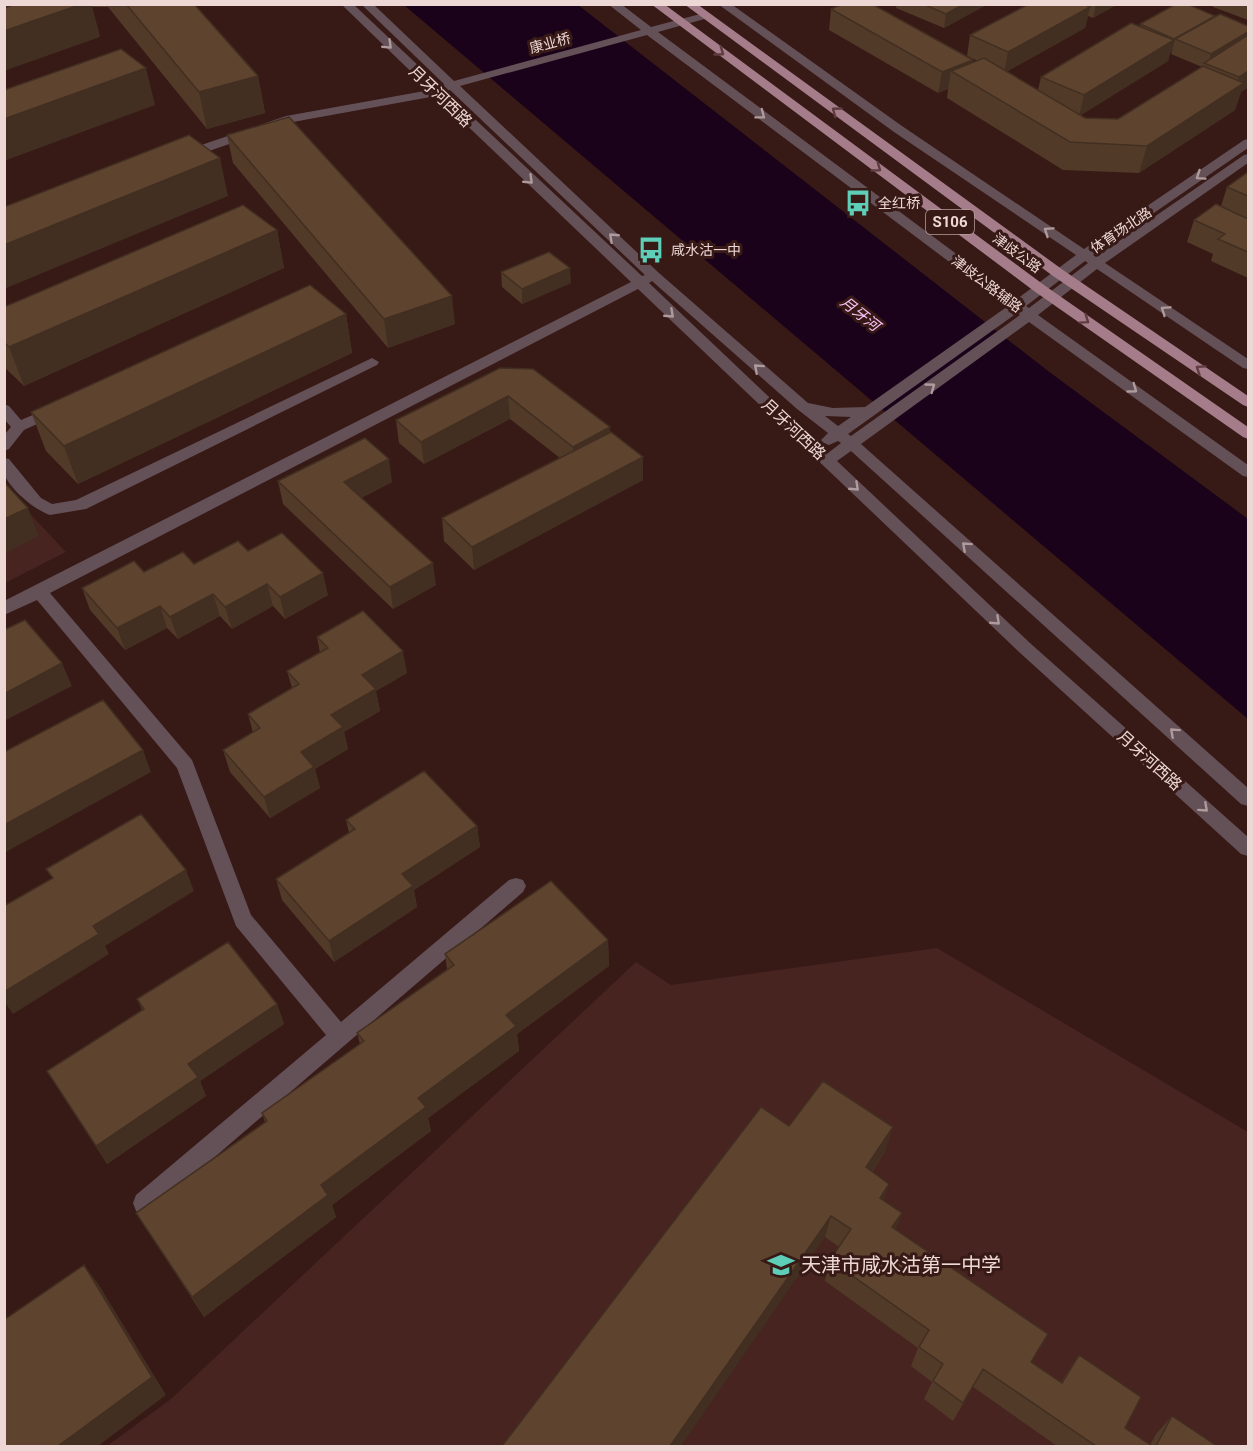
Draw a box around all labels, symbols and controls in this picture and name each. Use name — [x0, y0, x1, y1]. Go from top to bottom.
street label: 康业桥 — [528, 30, 572, 56]
one-way arrow — [381, 38, 391, 49]
one-way arrow — [713, 45, 724, 56]
street label: 月牙河西路 — [405, 62, 476, 131]
one-way arrow — [831, 107, 842, 118]
one-way arrow — [754, 108, 765, 119]
one-way arrow — [870, 161, 881, 172]
one-way arrow — [1196, 169, 1207, 180]
one-way arrow — [521, 172, 532, 183]
bus stop icon: 全红桥 — [843, 188, 873, 218]
place label: 全红桥 — [878, 195, 920, 211]
street label: 体育场北路 — [1088, 204, 1154, 256]
road number: S106 — [926, 210, 974, 234]
one-way arrow — [1044, 226, 1054, 238]
street label: 津歧公路 — [990, 230, 1044, 276]
one-way arrow — [610, 233, 620, 244]
bus stop icon: 咸水沽一中 — [636, 235, 666, 265]
place label: 咸水沽一中 — [671, 242, 741, 258]
street label: 津歧公路辅路 — [949, 252, 1025, 316]
water label: 月牙河 — [837, 293, 886, 337]
one-way arrow — [1161, 306, 1172, 317]
one-way arrow — [664, 307, 674, 318]
one-way arrow — [1078, 313, 1089, 324]
one-way arrow — [754, 364, 765, 375]
one-way arrow — [1196, 365, 1207, 376]
one-way arrow — [1126, 382, 1137, 393]
one-way arrow — [924, 383, 935, 394]
street label: 月牙河西路 — [758, 395, 829, 464]
one-way arrow — [848, 480, 858, 491]
one-way arrow — [962, 542, 973, 553]
one-way arrow — [990, 614, 1000, 625]
street label: 月牙河西路 — [1114, 727, 1186, 794]
one-way arrow — [1170, 728, 1180, 739]
one-way arrow — [1197, 801, 1208, 812]
school or university icon: 天津市咸水沽第一中学 — [766, 1250, 796, 1280]
place label: 天津市咸水沽第一中学 — [801, 1253, 1001, 1277]

